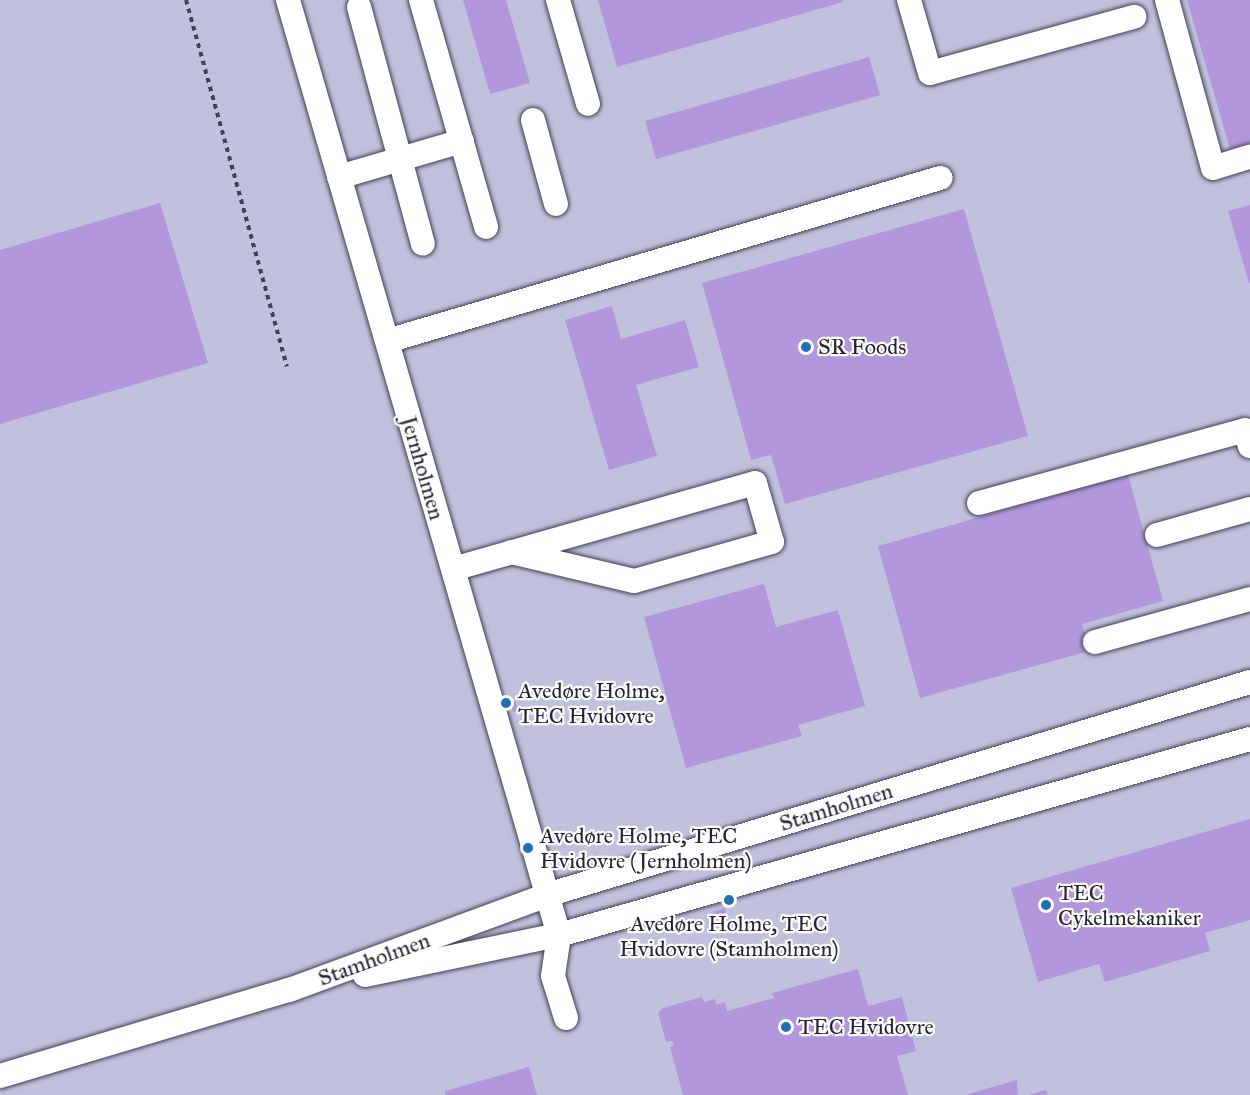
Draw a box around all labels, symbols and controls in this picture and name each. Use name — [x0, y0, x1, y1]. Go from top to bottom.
place label: SR Foods — [818, 334, 906, 360]
marker: SR Foods — [799, 340, 813, 354]
street label: Jernholmen — [396, 413, 450, 523]
place label: Avedøre Holme, TEC Hvidovre — [518, 677, 665, 728]
marker: Avedøre Holme, TEC Hvidovre — [499, 696, 513, 710]
street label: Stamholmen — [776, 777, 896, 837]
place label: Avedøre Holme, TEC Hvidovre (Jernholmen) — [540, 822, 752, 873]
marker: Avedøre Holme, TEC Hvidovre (Jernholmen) — [521, 841, 535, 855]
place label: TEC Cykelmekaniker — [1058, 879, 1201, 930]
marker: Avedøre Holme, TEC Hvidovre (Stamholmen) — [722, 893, 736, 907]
marker: TEC Cykelmekaniker — [1039, 898, 1053, 912]
place label: Avedøre Holme, TEC Hvidovre (Stamholmen) — [619, 910, 839, 962]
street label: Stamholmen — [315, 927, 433, 991]
place label: TEC Hvidovre — [798, 1014, 934, 1040]
marker: TEC Hvidovre — [779, 1020, 793, 1034]

